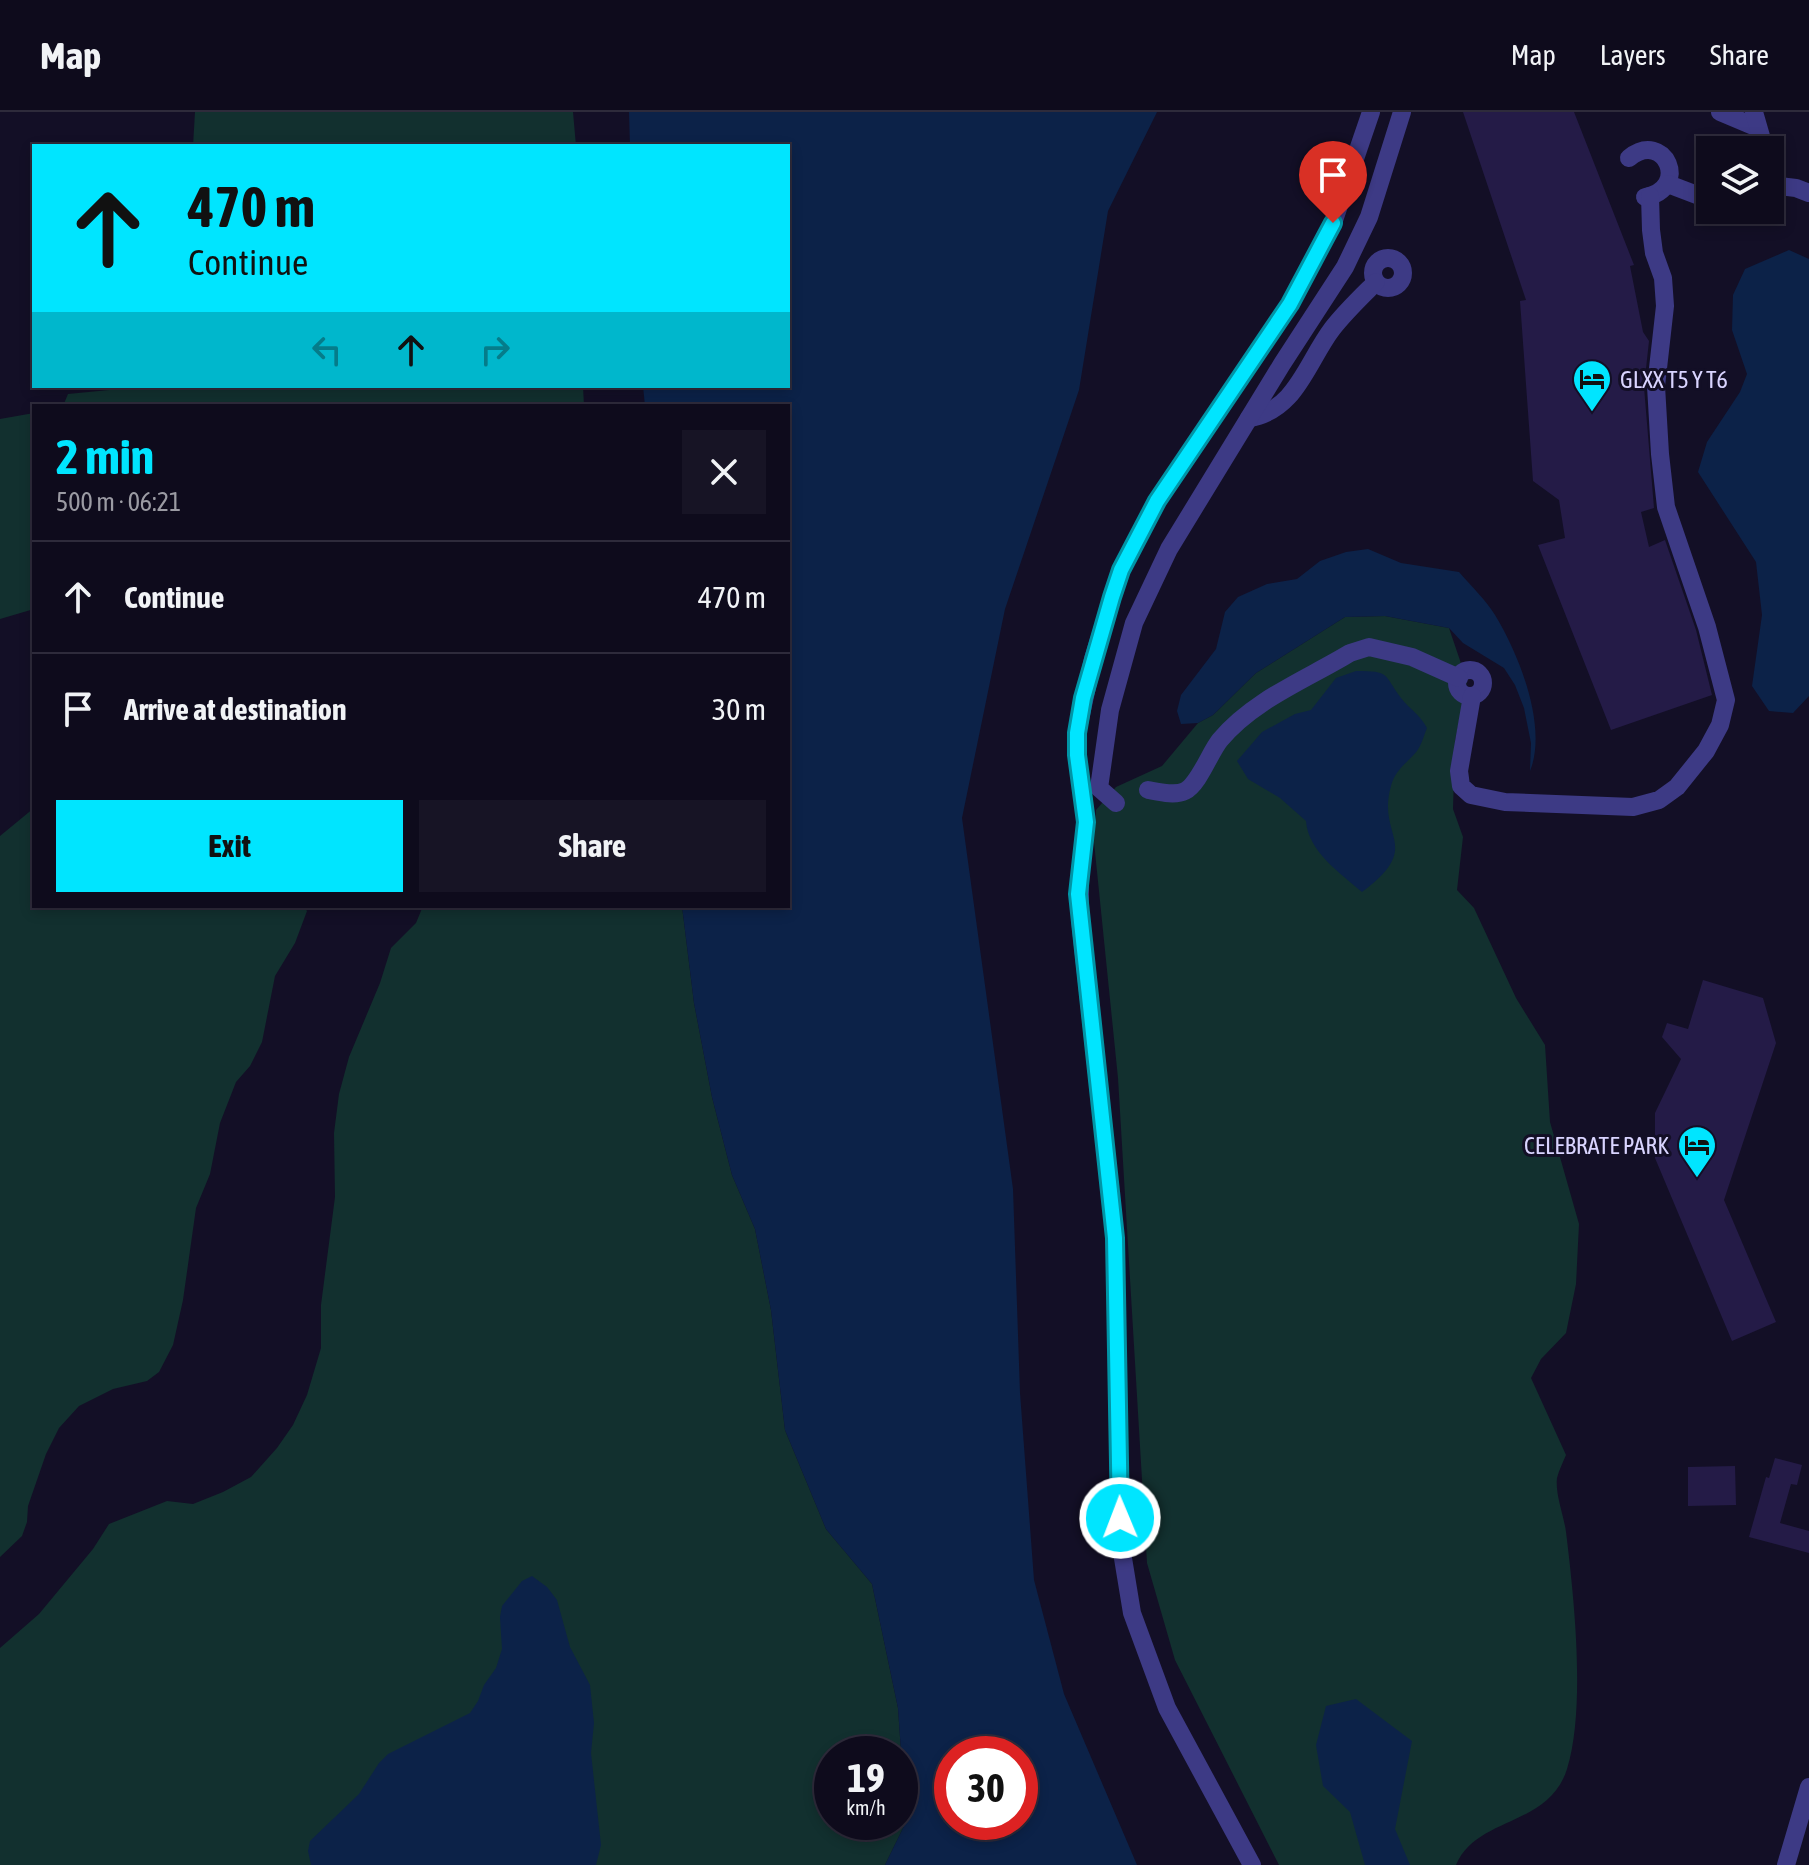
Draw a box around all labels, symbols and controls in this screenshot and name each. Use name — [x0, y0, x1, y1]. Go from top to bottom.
text: Map — [40, 34, 101, 77]
text: Map — [1511, 39, 1556, 71]
text: Layers — [1600, 39, 1666, 71]
text: Share — [1710, 39, 1769, 71]
map controls — [1696, 136, 1784, 224]
button: layers — [1696, 136, 1784, 224]
pin — [1299, 141, 1367, 223]
icon: arrive — [1311, 153, 1355, 197]
text: 470 m — [188, 175, 315, 239]
icon: ahead — [56, 176, 160, 280]
text: Continue — [188, 241, 308, 283]
icon: left — [305, 328, 349, 372]
icon: ahead — [389, 328, 433, 372]
icon: right — [473, 328, 517, 372]
hotel icon: GLXX T5 Y T6 — [1571, 358, 1613, 413]
place label: GLXX T5 Y T6 — [1620, 366, 1728, 393]
text: 2 min — [56, 429, 154, 484]
button: close — [682, 430, 766, 514]
text: 500 m · 06:21 — [56, 487, 181, 517]
icon: ahead — [56, 575, 100, 619]
text: Continue — [124, 580, 224, 614]
text: 470 m — [698, 580, 766, 614]
icon: arrive — [56, 687, 100, 731]
text: Arrive at destination — [124, 692, 346, 726]
text: 30 m — [712, 692, 766, 726]
button: Exit — [56, 800, 403, 892]
button: Share — [419, 800, 766, 892]
hotel icon: CELEBRATE PARK — [1676, 1124, 1718, 1179]
place label: CELEBRATE PARK — [1524, 1132, 1669, 1159]
position arrow — [1078, 1476, 1162, 1560]
speed limit sign: 30 — [934, 1736, 1038, 1840]
text: 19 — [847, 1755, 885, 1800]
text: km/h — [846, 1796, 886, 1819]

